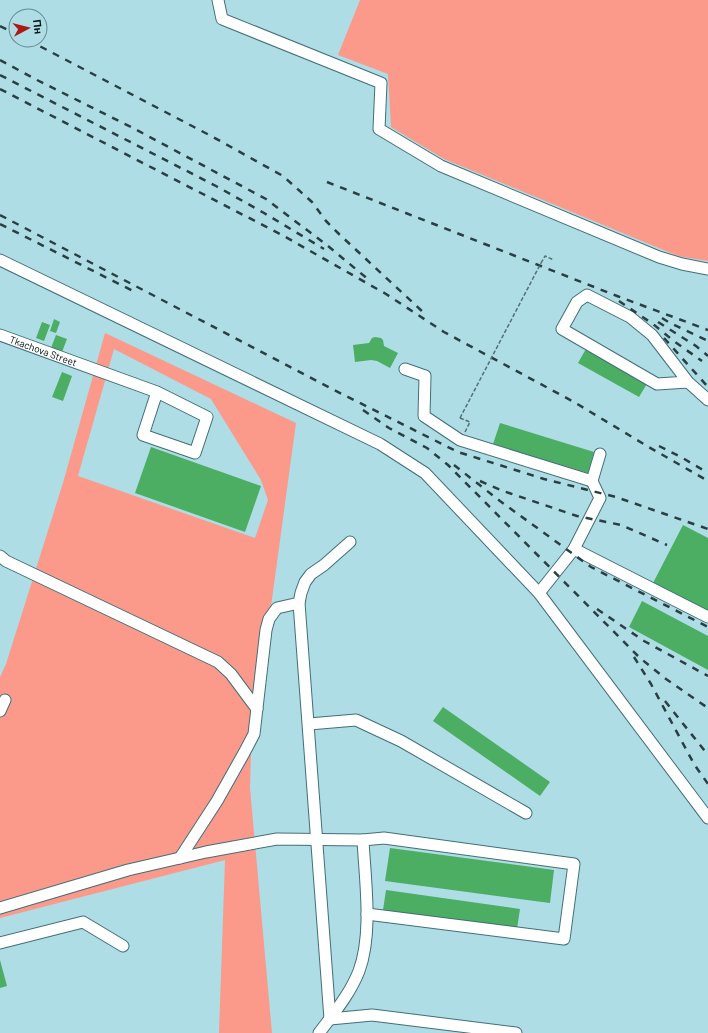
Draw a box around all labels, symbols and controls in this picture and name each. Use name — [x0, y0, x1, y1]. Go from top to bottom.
north arrow — [8, 8, 48, 48]
text: Пн — [31, 19, 46, 35]
street label: Tkachova Street — [8, 333, 79, 369]

